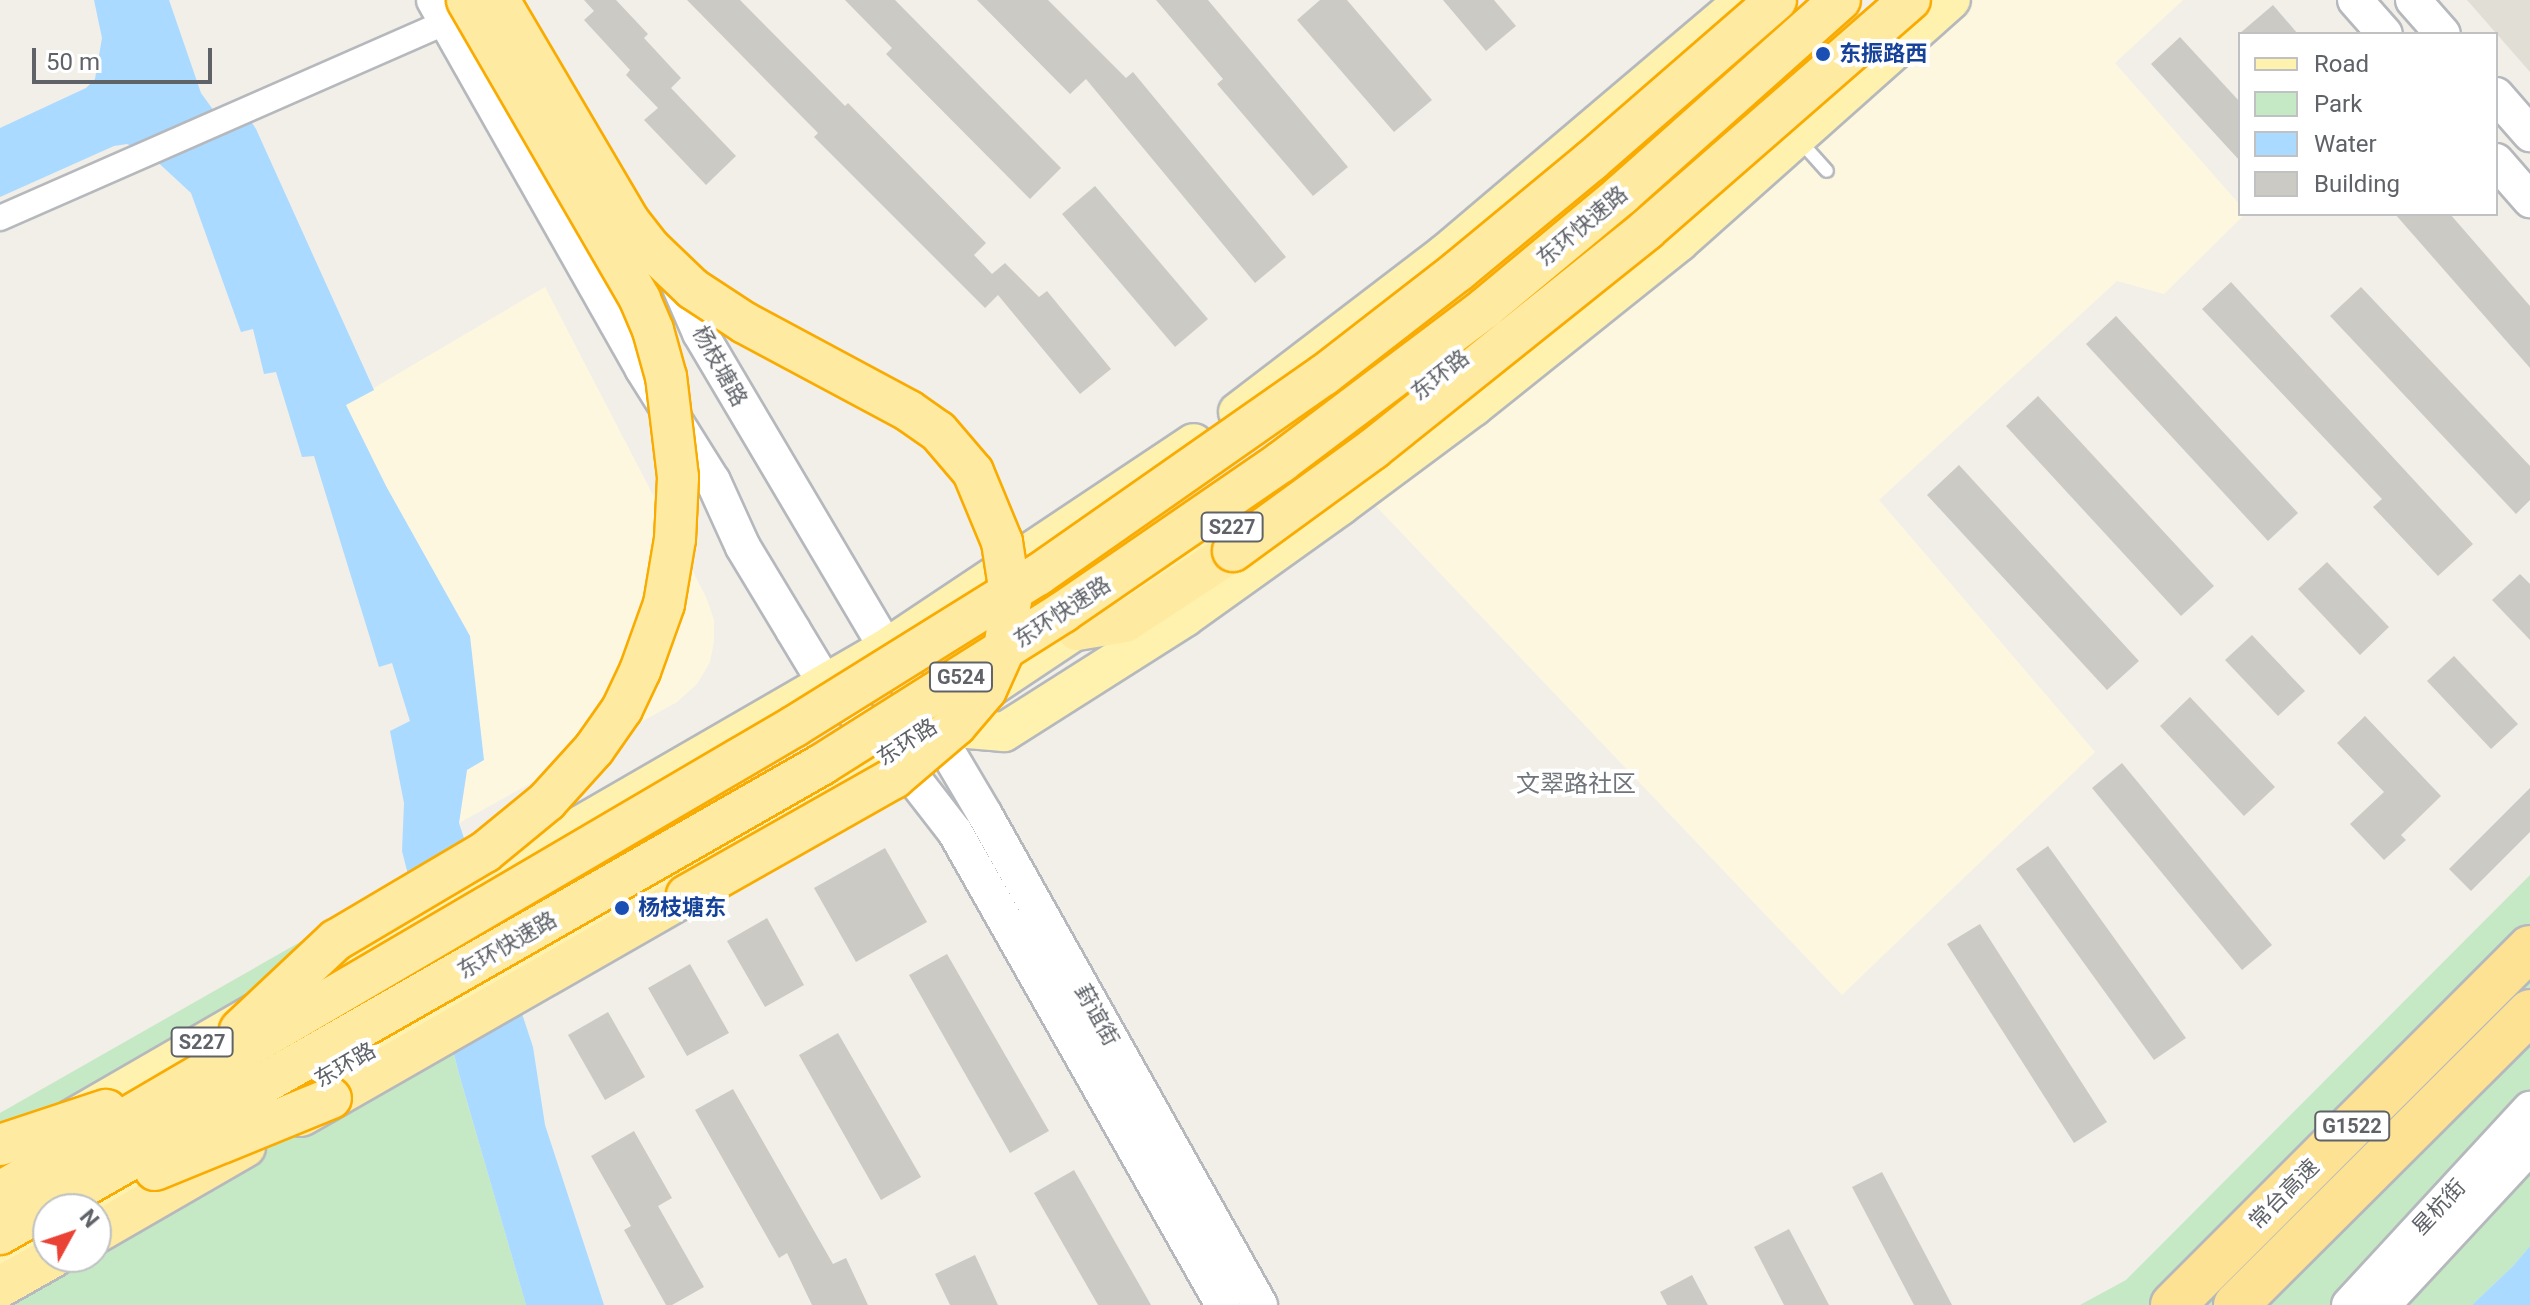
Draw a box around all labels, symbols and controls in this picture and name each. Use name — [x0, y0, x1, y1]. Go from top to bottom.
scale bar — [36, 32, 216, 82]
legend — [2238, 32, 2498, 216]
place label: 东振路西 — [1839, 41, 1927, 67]
marker: 东振路西 — [1814, 45, 1832, 63]
text: 50 m — [46, 48, 100, 76]
text: Road — [2314, 50, 2369, 78]
text: Park — [2314, 90, 2362, 118]
text: Water — [2314, 130, 2377, 158]
text: Building — [2314, 170, 2400, 198]
street label: 东环快速路 — [1531, 181, 1633, 271]
street label: 杨枝塘路 — [687, 321, 753, 411]
street label: 东环路 — [1406, 344, 1474, 406]
road number: S227 — [1200, 511, 1264, 543]
street label: 东环快速路 — [1009, 571, 1115, 653]
road number: G524 — [927, 661, 995, 693]
street label: 东环路 — [872, 713, 942, 771]
district label: 文翠路社区 — [1516, 771, 1636, 799]
place label: 杨枝塘东 — [638, 895, 726, 921]
marker: 杨枝塘东 — [613, 899, 631, 917]
street label: 东环快速路 — [453, 906, 561, 984]
street label: 葑谊街 — [1069, 980, 1125, 1050]
road number: S227 — [170, 1026, 234, 1058]
street label: 东环路 — [310, 1037, 380, 1093]
road number: G1522 — [2314, 1110, 2390, 1142]
street label: 常台高速 — [2244, 1154, 2324, 1234]
street label: 星杭街 — [2407, 1174, 2471, 1240]
north arrow — [32, 1193, 112, 1273]
text: N — [75, 1205, 104, 1233]

